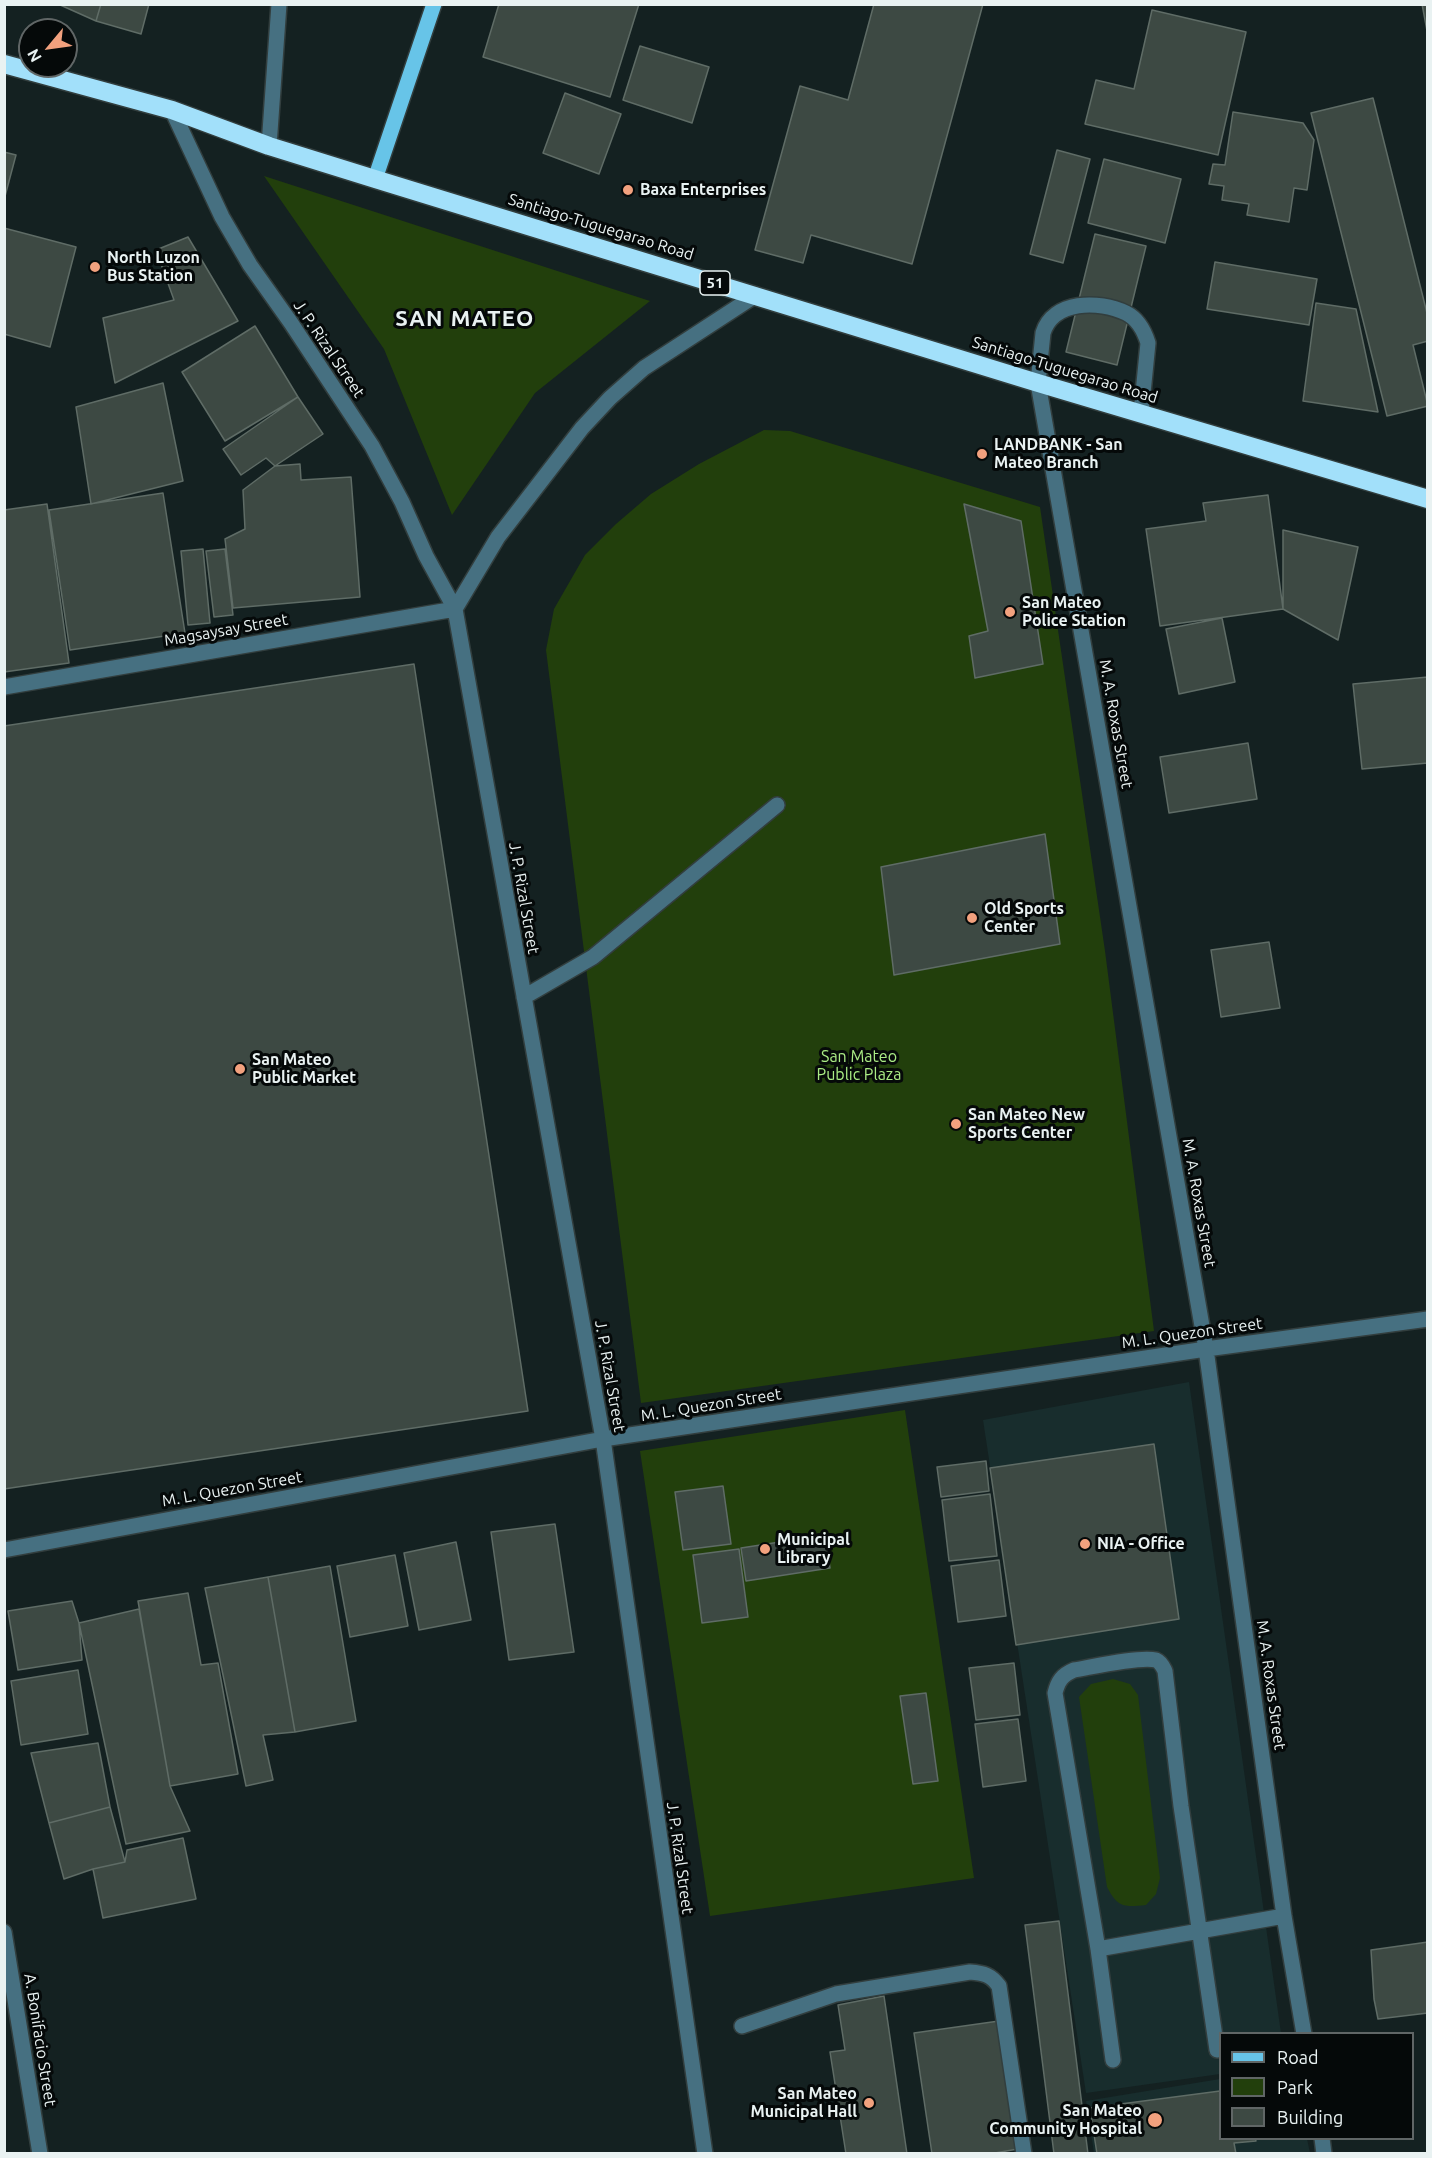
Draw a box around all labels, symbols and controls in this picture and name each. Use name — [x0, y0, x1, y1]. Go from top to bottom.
north arrow — [18, 18, 78, 78]
text: N — [23, 46, 45, 65]
place label: Baxa Enterprises — [640, 180, 766, 200]
marker: Baxa Enterprises — [621, 183, 635, 197]
street label: Santiago-Tuguegarao Road — [506, 190, 696, 264]
place label: North Luzon Bus Station — [107, 248, 200, 286]
marker: North Luzon Bus Station — [88, 260, 102, 274]
road number: 51 — [700, 271, 730, 295]
street label: J. P. Rizal Street — [289, 297, 369, 401]
district label: SAN MATEO — [395, 306, 535, 332]
street label: Santiago-Tuguegarao Road — [970, 333, 1160, 407]
place label: LANDBANK - San Mateo Branch — [994, 435, 1123, 473]
marker: LANDBANK - San Mateo Branch — [975, 447, 989, 461]
place label: San Mateo Police Station — [1022, 593, 1126, 631]
marker: San Mateo Police Station — [1003, 605, 1017, 619]
street label: Magsaysay Street — [163, 610, 289, 650]
street label: M. A. Roxas Street — [1095, 658, 1137, 790]
street label: J. P. Rizal Street — [505, 841, 543, 955]
place label: Old Sports Center — [984, 899, 1064, 937]
marker: Old Sports Center — [965, 911, 979, 925]
park label: San Mateo Public Plaza — [817, 1047, 901, 1085]
place label: San Mateo Public Market — [252, 1050, 356, 1088]
marker: San Mateo Public Market — [233, 1062, 247, 1076]
place label: San Mateo New Sports Center — [968, 1105, 1085, 1143]
marker: San Mateo New Sports Center — [949, 1117, 963, 1131]
street label: M. A. Roxas Street — [1178, 1137, 1220, 1269]
street label: M. L. Quezon Street — [1120, 1314, 1264, 1352]
street label: J. P. Rizal Street — [591, 1319, 629, 1433]
street label: M. L. Quezon Street — [639, 1384, 783, 1426]
street label: M. L. Quezon Street — [160, 1467, 304, 1511]
place label: Municipal Library — [777, 1530, 850, 1568]
place label: NIA - Office — [1097, 1534, 1185, 1554]
marker: NIA - Office — [1078, 1537, 1092, 1551]
marker: Municipal Library — [758, 1542, 772, 1556]
street label: M. A. Roxas Street — [1252, 1619, 1290, 1751]
street label: J. P. Rizal Street — [663, 1801, 697, 1915]
street label: A. Bonifacio Street — [20, 1972, 60, 2108]
legend — [1219, 2032, 1414, 2140]
text: Road — [1277, 2047, 1319, 2067]
text: Park — [1277, 2077, 1313, 2097]
place label: San Mateo Municipal Hall — [750, 2084, 857, 2122]
marker: San Mateo Municipal Hall — [862, 2096, 876, 2110]
place label: San Mateo Community Hospital — [989, 2101, 1142, 2139]
text: Building — [1277, 2107, 1343, 2127]
marker: San Mateo Community Hospital — [1146, 2111, 1164, 2129]

